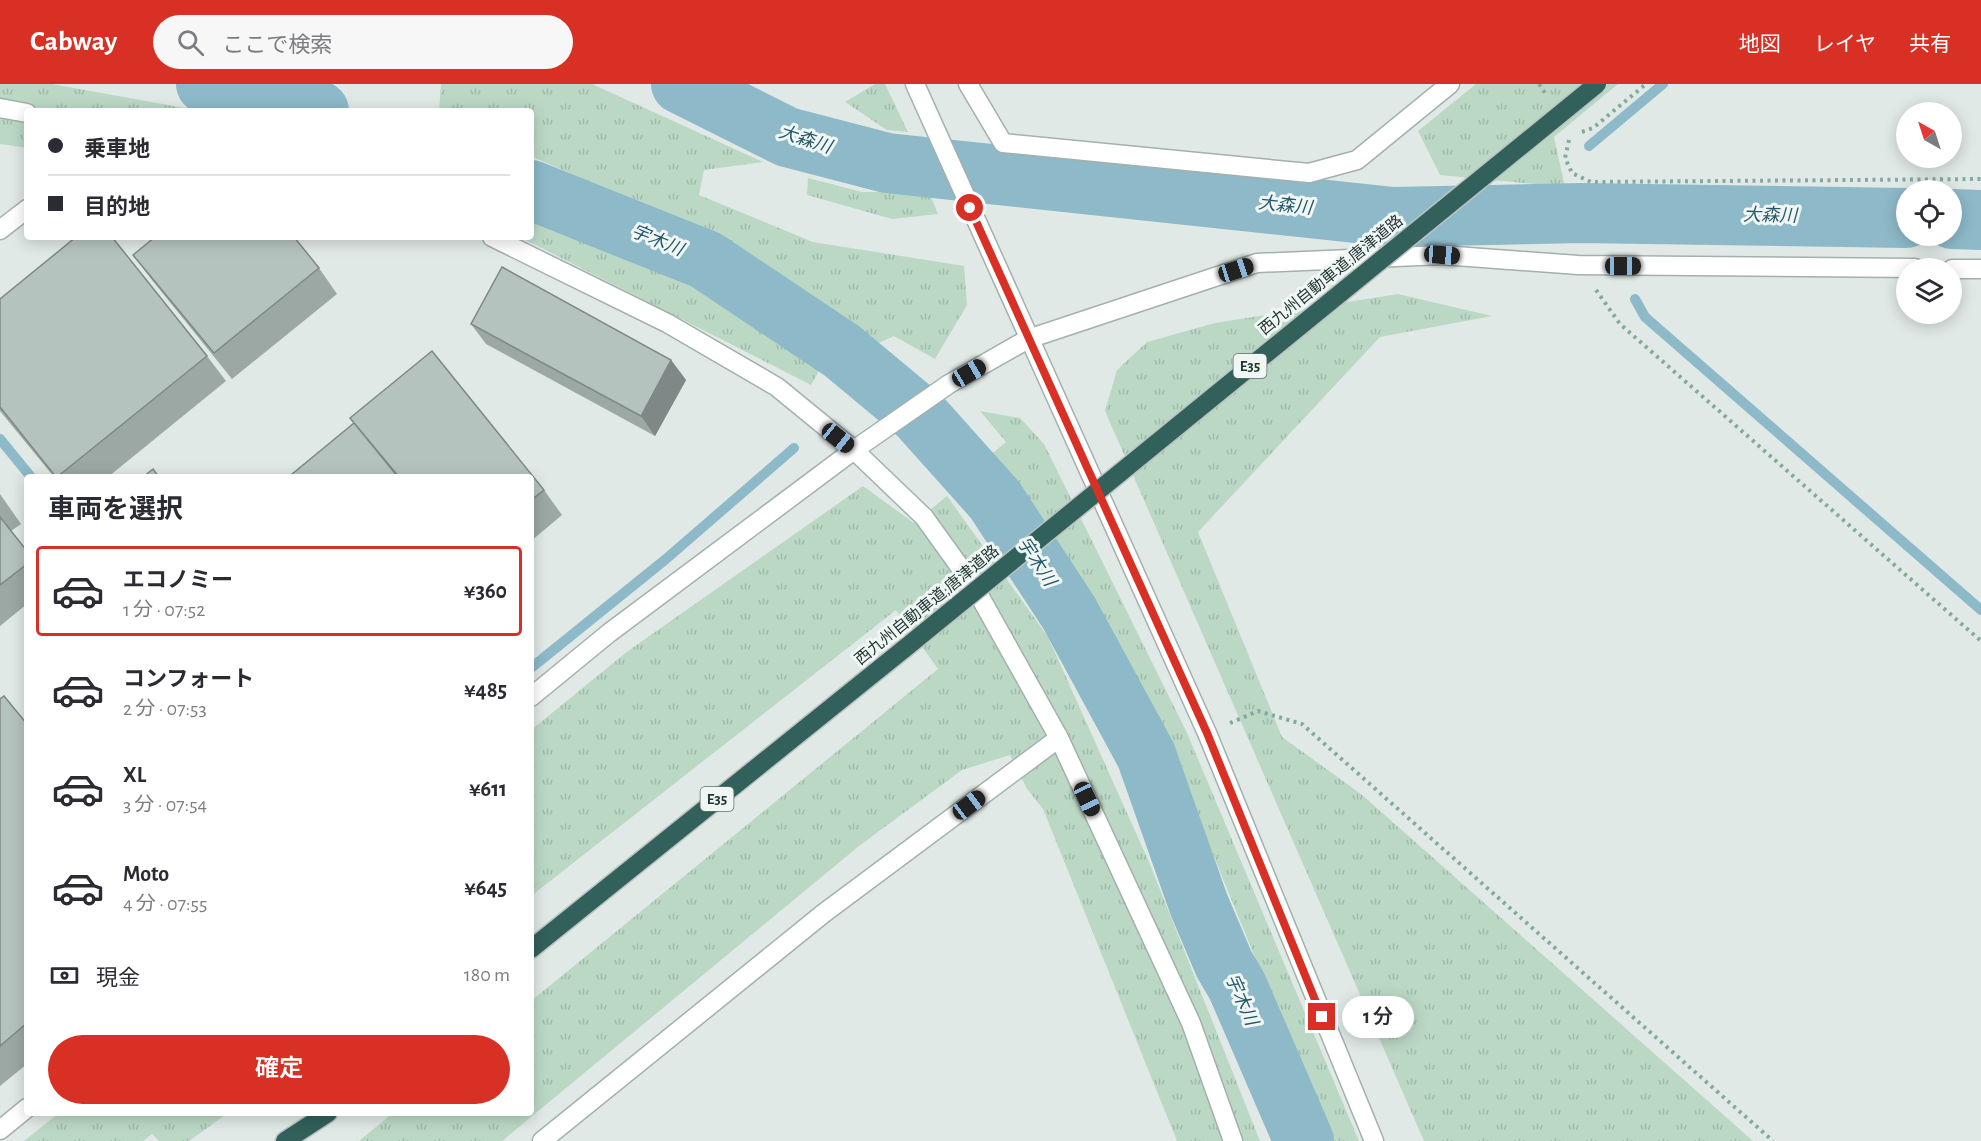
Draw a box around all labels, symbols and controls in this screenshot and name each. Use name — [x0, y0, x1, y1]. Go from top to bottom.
search box — [153, 15, 573, 69]
icon: search — [174, 26, 207, 59]
text: Cabway — [30, 28, 117, 56]
text: ここで検索 — [222, 34, 332, 56]
text: 地図 — [1739, 34, 1781, 55]
text: レイヤ — [1814, 34, 1876, 55]
text: 共有 — [1909, 34, 1951, 55]
north arrow — [1896, 102, 1962, 168]
map controls — [1896, 102, 1962, 324]
water label: 大森川 — [777, 121, 836, 158]
text: 乗車地 — [84, 138, 150, 160]
button: locate — [1896, 180, 1962, 246]
water label: 大森川 — [1257, 192, 1315, 218]
route start — [956, 194, 983, 221]
text: 目的地 — [84, 196, 150, 218]
water label: 大森川 — [1743, 205, 1799, 226]
street label: 西九州自動車道;唐津道路 — [1256, 211, 1406, 338]
water label: 宇木川 — [629, 221, 688, 260]
car — [1423, 245, 1461, 265]
car — [1216, 256, 1256, 284]
car — [1605, 257, 1641, 275]
button: layers — [1896, 258, 1962, 324]
road number: E35 — [1234, 354, 1266, 378]
car — [949, 356, 989, 390]
car — [818, 420, 858, 456]
text: 車両を選択 — [48, 496, 183, 523]
water label: 宇木川 — [1014, 533, 1061, 591]
street label: 西九州自動車道;唐津道路 — [852, 541, 1002, 668]
icon: car — [51, 564, 105, 618]
text: エコノミー — [123, 569, 233, 591]
text: ¥360 — [464, 580, 507, 602]
text: 1 分 · 07:52 — [123, 600, 205, 620]
icon: car — [51, 663, 105, 717]
text: コンフォート — [123, 668, 254, 690]
text: ¥485 — [464, 679, 507, 701]
text: 2 分 · 07:53 — [123, 699, 207, 719]
icon: car — [51, 762, 105, 816]
text: XL — [123, 764, 146, 786]
text: ¥611 — [469, 778, 507, 800]
car — [1071, 779, 1103, 819]
road number: E35 — [700, 787, 734, 811]
car — [949, 787, 989, 823]
text: 3 分 · 07:54 — [123, 795, 207, 815]
icon: car — [51, 861, 105, 915]
text: Moto — [123, 863, 169, 885]
text: ¥645 — [464, 877, 507, 899]
text: 4 分 · 07:55 — [123, 894, 207, 914]
icon: cash — [48, 959, 81, 992]
text: 180 m — [464, 965, 510, 985]
text: 現金 — [96, 967, 140, 989]
water label: 宇木川 — [1222, 971, 1263, 1030]
callout: 1 分 — [1343, 996, 1415, 1038]
route end — [1308, 1003, 1335, 1030]
text: 1 分 — [1363, 1007, 1393, 1027]
button: 確定 — [48, 1035, 510, 1104]

